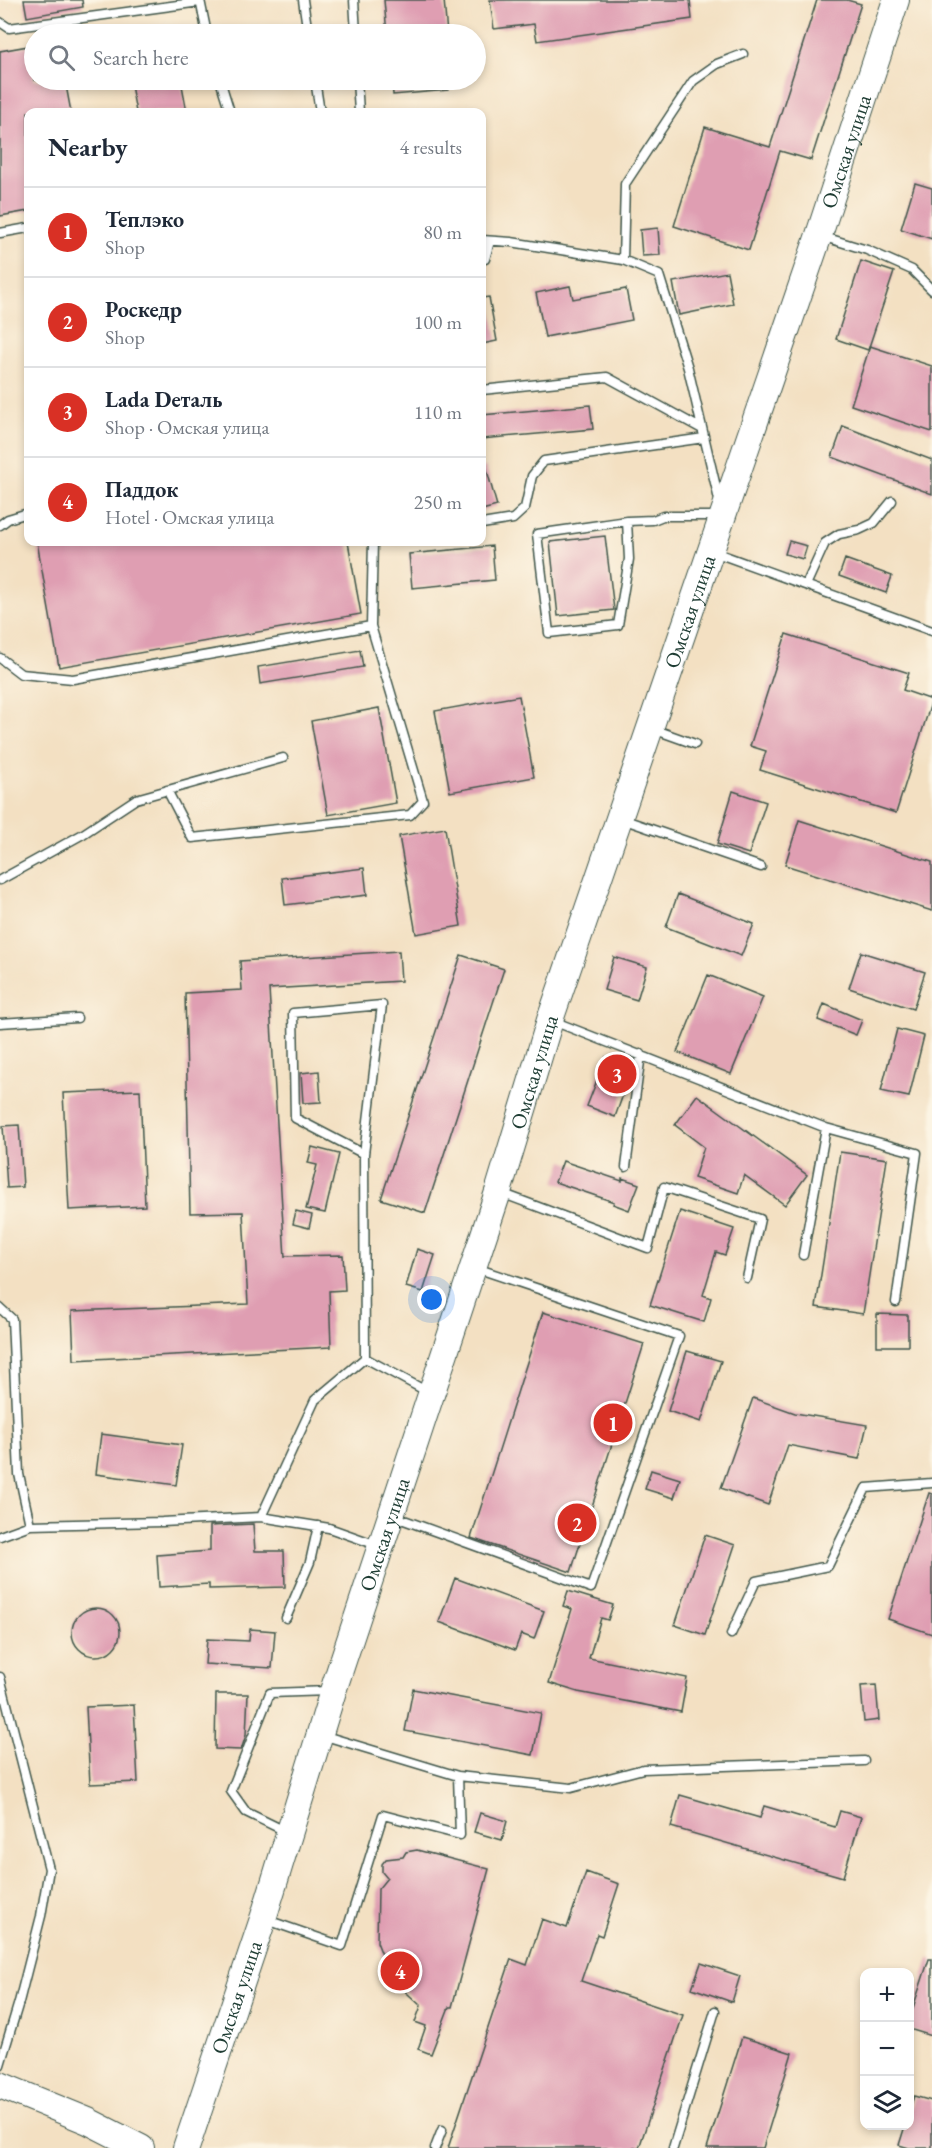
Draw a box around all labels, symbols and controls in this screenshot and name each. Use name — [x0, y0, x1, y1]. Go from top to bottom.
search box — [24, 24, 486, 90]
icon: search — [45, 41, 78, 74]
text: Search here — [93, 43, 188, 72]
street label: Омская улица — [815, 90, 877, 212]
text: Nearby — [48, 130, 128, 164]
text: 4 results — [399, 134, 462, 160]
text: Теплэко — [105, 205, 184, 234]
text: 1 — [62, 219, 73, 245]
text: 80 m — [423, 219, 462, 245]
text: Shop — [105, 234, 145, 260]
text: Роскедр — [105, 295, 182, 324]
text: 2 — [62, 309, 73, 335]
text: 100 m — [414, 309, 462, 335]
text: Shop — [105, 324, 145, 350]
text: Lada Dеталь — [105, 385, 223, 414]
text: 3 — [62, 399, 73, 425]
text: 110 m — [414, 399, 462, 425]
text: Shop · Омская улица — [105, 414, 269, 440]
text: Паддок — [105, 475, 178, 504]
text: 4 — [62, 489, 73, 515]
text: 250 m — [414, 489, 462, 515]
text: Hotel · Омская улица — [105, 504, 274, 530]
street label: Омская улица — [658, 551, 722, 672]
street label: Омская улица — [504, 1010, 564, 1132]
pin: 3 — [598, 1052, 636, 1096]
your location — [417, 1285, 446, 1314]
pin: 1 — [594, 1400, 632, 1446]
street label: Омская улица — [353, 1473, 416, 1595]
pin: 2 — [558, 1500, 596, 1546]
street label: Омская улица — [205, 1936, 268, 2057]
pin: 4 — [380, 1948, 420, 1994]
map controls — [860, 1968, 914, 2130]
button: + — [860, 1968, 914, 2022]
button: − — [860, 2022, 914, 2076]
button: layers — [860, 2076, 914, 2130]

